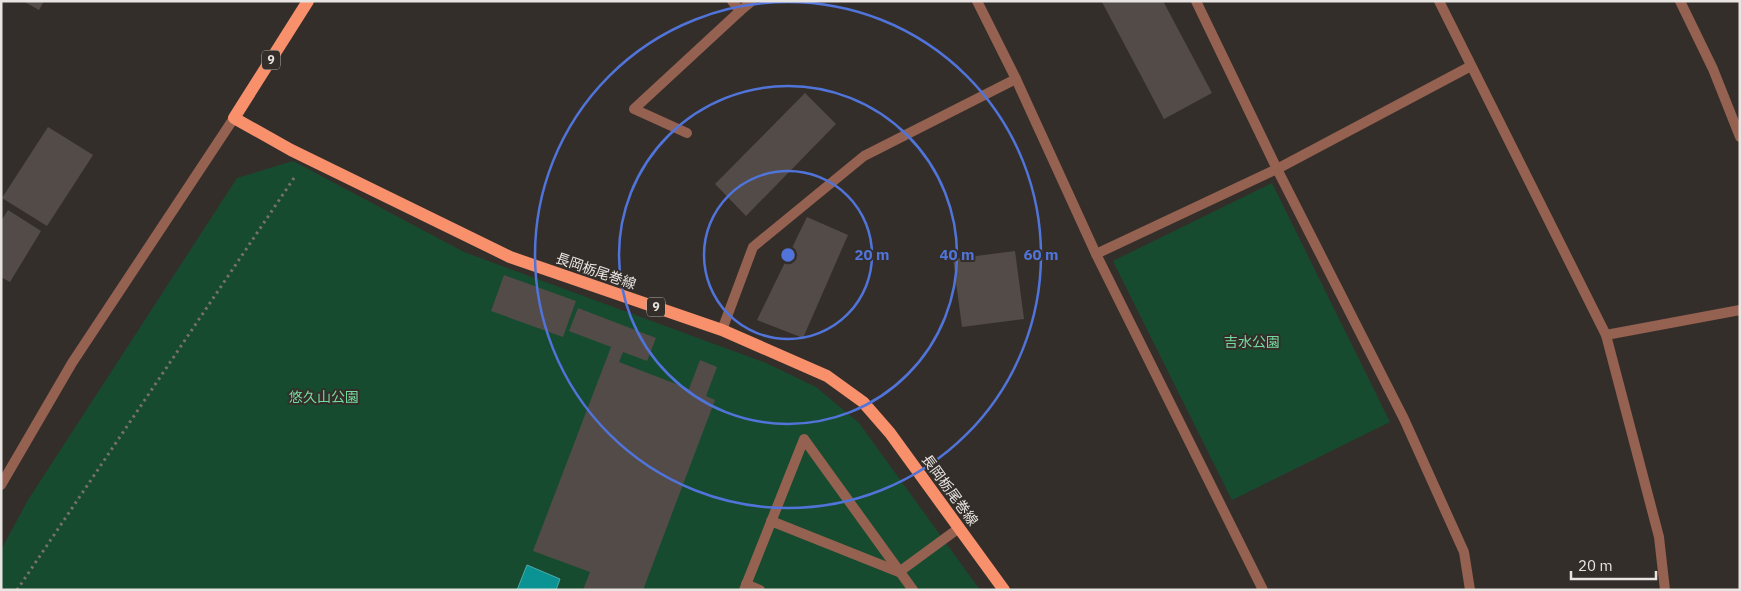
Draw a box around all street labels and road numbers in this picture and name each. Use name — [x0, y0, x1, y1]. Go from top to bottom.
road number: 9 — [262, 50, 280, 70]
street label: 長岡栃尾巻線 — [553, 249, 639, 293]
road number: 9 — [647, 298, 665, 316]
street label: 長岡栃尾巻線 — [918, 451, 982, 529]

